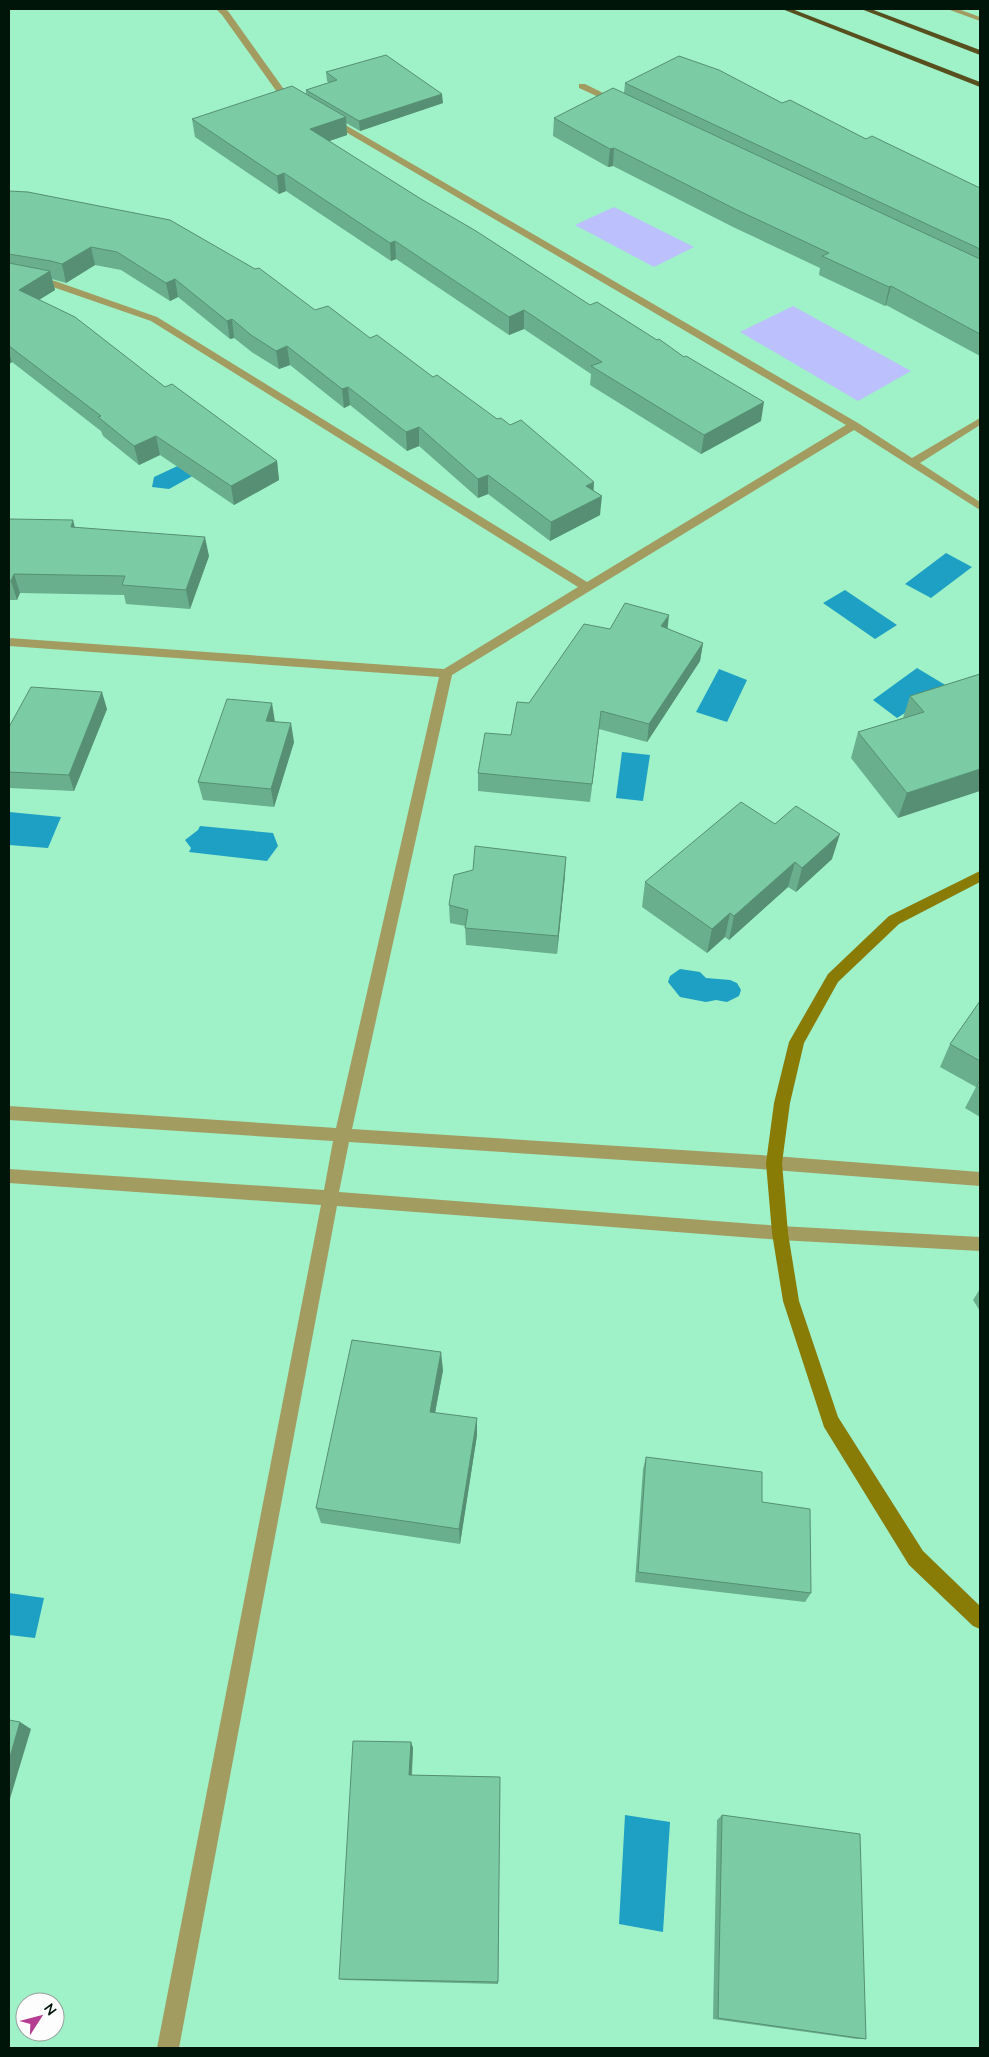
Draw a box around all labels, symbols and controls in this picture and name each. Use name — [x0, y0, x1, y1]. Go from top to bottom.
north arrow — [15, 1992, 65, 2042]
text: N — [40, 2000, 61, 2019]

